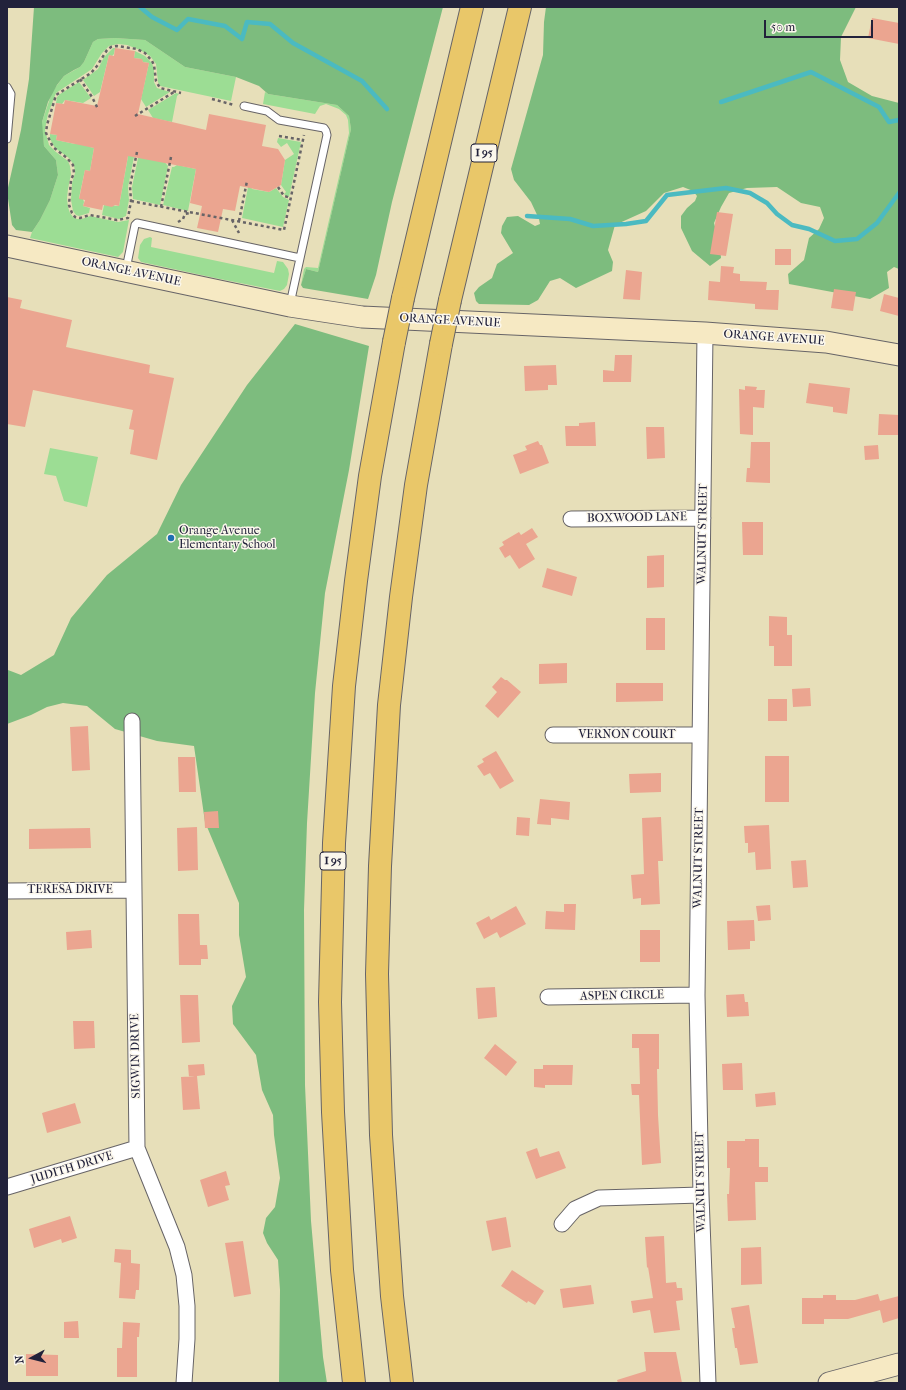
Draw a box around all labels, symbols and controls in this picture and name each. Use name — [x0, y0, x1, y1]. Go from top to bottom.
scale bar — [766, 12, 875, 38]
text: 50 m — [771, 20, 795, 34]
road number: I 95 — [471, 144, 497, 162]
street label: ORANGE AVENUE — [80, 254, 182, 290]
street label: ORANGE AVENUE — [399, 311, 501, 331]
street label: ORANGE AVENUE — [723, 327, 825, 349]
street label: WALNUT STREET — [695, 484, 711, 584]
street label: BOXWOOD LANE — [587, 510, 687, 526]
place label: Orange Avenue Elementary School — [179, 524, 276, 552]
marker: Orange Avenue Elementary School — [166, 533, 176, 543]
street label: VERNON COURT — [578, 728, 676, 742]
street label: WALNUT STREET — [691, 808, 707, 908]
road number: I 95 — [320, 852, 346, 870]
street label: TERESA DRIVE — [27, 883, 113, 897]
street label: ASPEN CIRCLE — [580, 988, 664, 1004]
street label: SIGWIN DRIVE — [128, 1013, 144, 1099]
street label: WALNUT STREET — [693, 1132, 709, 1232]
street label: JUDITH DRIVE — [29, 1149, 115, 1187]
north arrow — [12, 1338, 52, 1378]
text: N — [13, 1355, 27, 1364]

